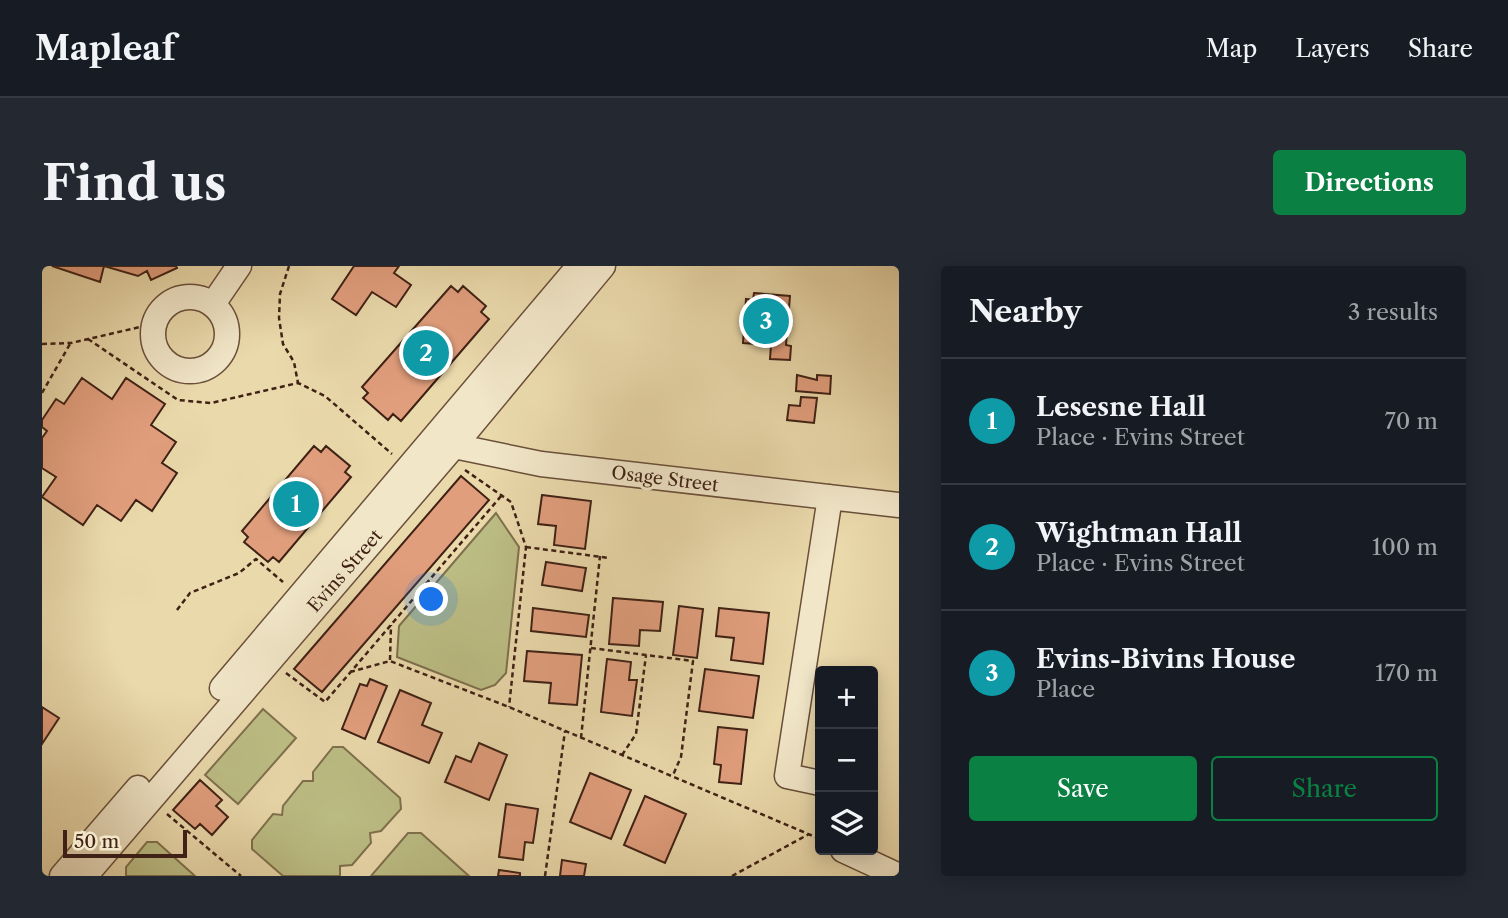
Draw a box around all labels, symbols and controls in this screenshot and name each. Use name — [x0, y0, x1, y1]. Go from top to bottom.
text: Mapleaf — [35, 28, 175, 69]
text: Map — [1206, 34, 1257, 63]
text: Layers — [1295, 34, 1370, 63]
text: Share — [1408, 34, 1473, 63]
button: Directions — [1273, 150, 1466, 215]
text: Find us — [42, 152, 226, 213]
text: Nearby — [969, 293, 1082, 330]
pin: 3 — [743, 295, 789, 347]
text: 3 results — [1348, 298, 1438, 326]
pin: 2 — [403, 327, 449, 379]
text: Lesesne Hall — [1036, 391, 1206, 423]
text: 1 — [987, 407, 997, 435]
text: 70 m — [1385, 407, 1438, 435]
text: Place · Evins Street — [1036, 423, 1245, 451]
street label: Osage Street — [610, 462, 720, 497]
pin: 1 — [273, 478, 319, 530]
text: Wightman Hall — [1036, 517, 1242, 549]
street label: Evins Street — [303, 525, 387, 617]
text: 2 — [985, 533, 999, 561]
text: 100 m — [1372, 533, 1438, 561]
text: Place · Evins Street — [1036, 549, 1245, 577]
your location — [414, 582, 448, 616]
text: Evins-Bivins House — [1036, 643, 1296, 675]
text: 3 — [986, 659, 999, 687]
text: 170 m — [1375, 659, 1438, 687]
map controls — [815, 666, 878, 855]
button: + — [815, 666, 878, 729]
text: Place — [1036, 675, 1095, 703]
button: − — [815, 729, 878, 792]
button: Save — [969, 756, 1197, 821]
button: Share — [1211, 756, 1438, 821]
button: layers — [815, 792, 878, 855]
scale bar — [63, 827, 187, 859]
text: 50 m — [74, 830, 119, 853]

